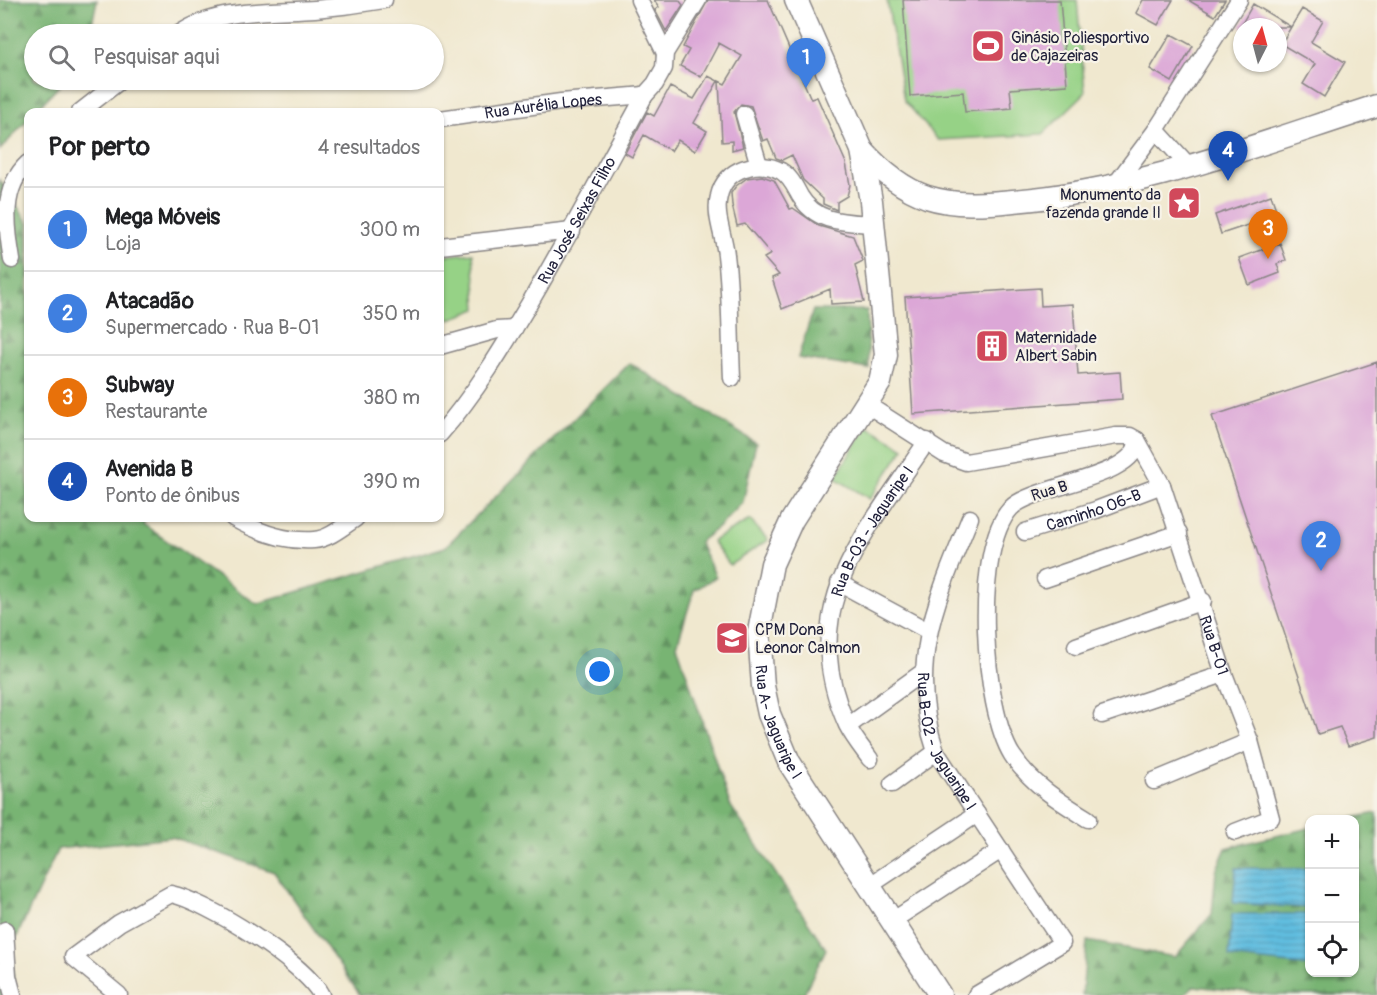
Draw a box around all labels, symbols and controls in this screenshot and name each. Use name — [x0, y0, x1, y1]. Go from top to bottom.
north arrow — [1233, 18, 1287, 72]
search box — [24, 24, 444, 90]
sports icon: Ginásio Poliesportivo de Cajazeiras — [970, 28, 1006, 64]
place label: Ginásio Poliesportivo de Cajazeiras — [1011, 28, 1150, 66]
pin: 1 — [786, 38, 826, 88]
icon: search — [45, 41, 78, 74]
text: Pesquisar aqui — [93, 43, 219, 71]
street label: Rua Aurélia Lopes — [483, 90, 603, 124]
text: Por perto — [48, 131, 150, 163]
pin: 4 — [1208, 132, 1248, 181]
text: 4 resultados — [318, 135, 420, 160]
street label: Rua José Seixas Filho — [534, 153, 621, 288]
place label: Monumento da fazenda grande II — [1046, 185, 1161, 223]
place icon: Monumento da fazenda grande II — [1166, 185, 1202, 221]
text: Mega Móveis — [105, 203, 220, 231]
pin: 3 — [1248, 210, 1288, 259]
text: 1 — [64, 217, 71, 242]
text: 300 m — [359, 217, 420, 242]
text: Loja — [105, 231, 141, 256]
text: Atacadão — [105, 287, 194, 315]
text: 2 — [62, 301, 73, 326]
text: 350 m — [362, 301, 420, 326]
text: Supermercado · Rua B-01 — [105, 315, 319, 340]
building icon: Maternidade Albert Sabin — [974, 328, 1010, 364]
place label: Maternidade Albert Sabin — [1015, 328, 1097, 366]
text: Subway — [105, 371, 174, 399]
text: 3 — [62, 385, 73, 410]
text: 380 m — [363, 385, 420, 410]
text: Restaurante — [105, 399, 207, 424]
text: Avenida B — [105, 455, 193, 483]
street label: Rua B-03 - Jaguaripe I — [827, 462, 918, 599]
text: 4 — [62, 469, 73, 494]
text: 390 m — [363, 469, 420, 494]
street label: Rua B — [1029, 476, 1070, 506]
text: Ponto de ônibus — [105, 483, 240, 508]
street label: Caminho 06-B — [1044, 485, 1144, 536]
pin: 2 — [1302, 522, 1340, 571]
street label: Rua B-01 — [1195, 613, 1233, 678]
school or university icon: CPM Dona Leonor Calmon — [714, 620, 750, 656]
place label: CPM Dona Leonor Calmon — [755, 620, 860, 658]
your location — [585, 657, 614, 686]
street label: Rua A- Jaguaripe I — [750, 664, 806, 783]
street label: Rua B-02 - Jaguaripe I — [913, 672, 981, 814]
map controls — [1305, 815, 1359, 977]
button: + — [1305, 815, 1359, 869]
button: − — [1305, 869, 1359, 923]
button: locate — [1305, 923, 1359, 977]

